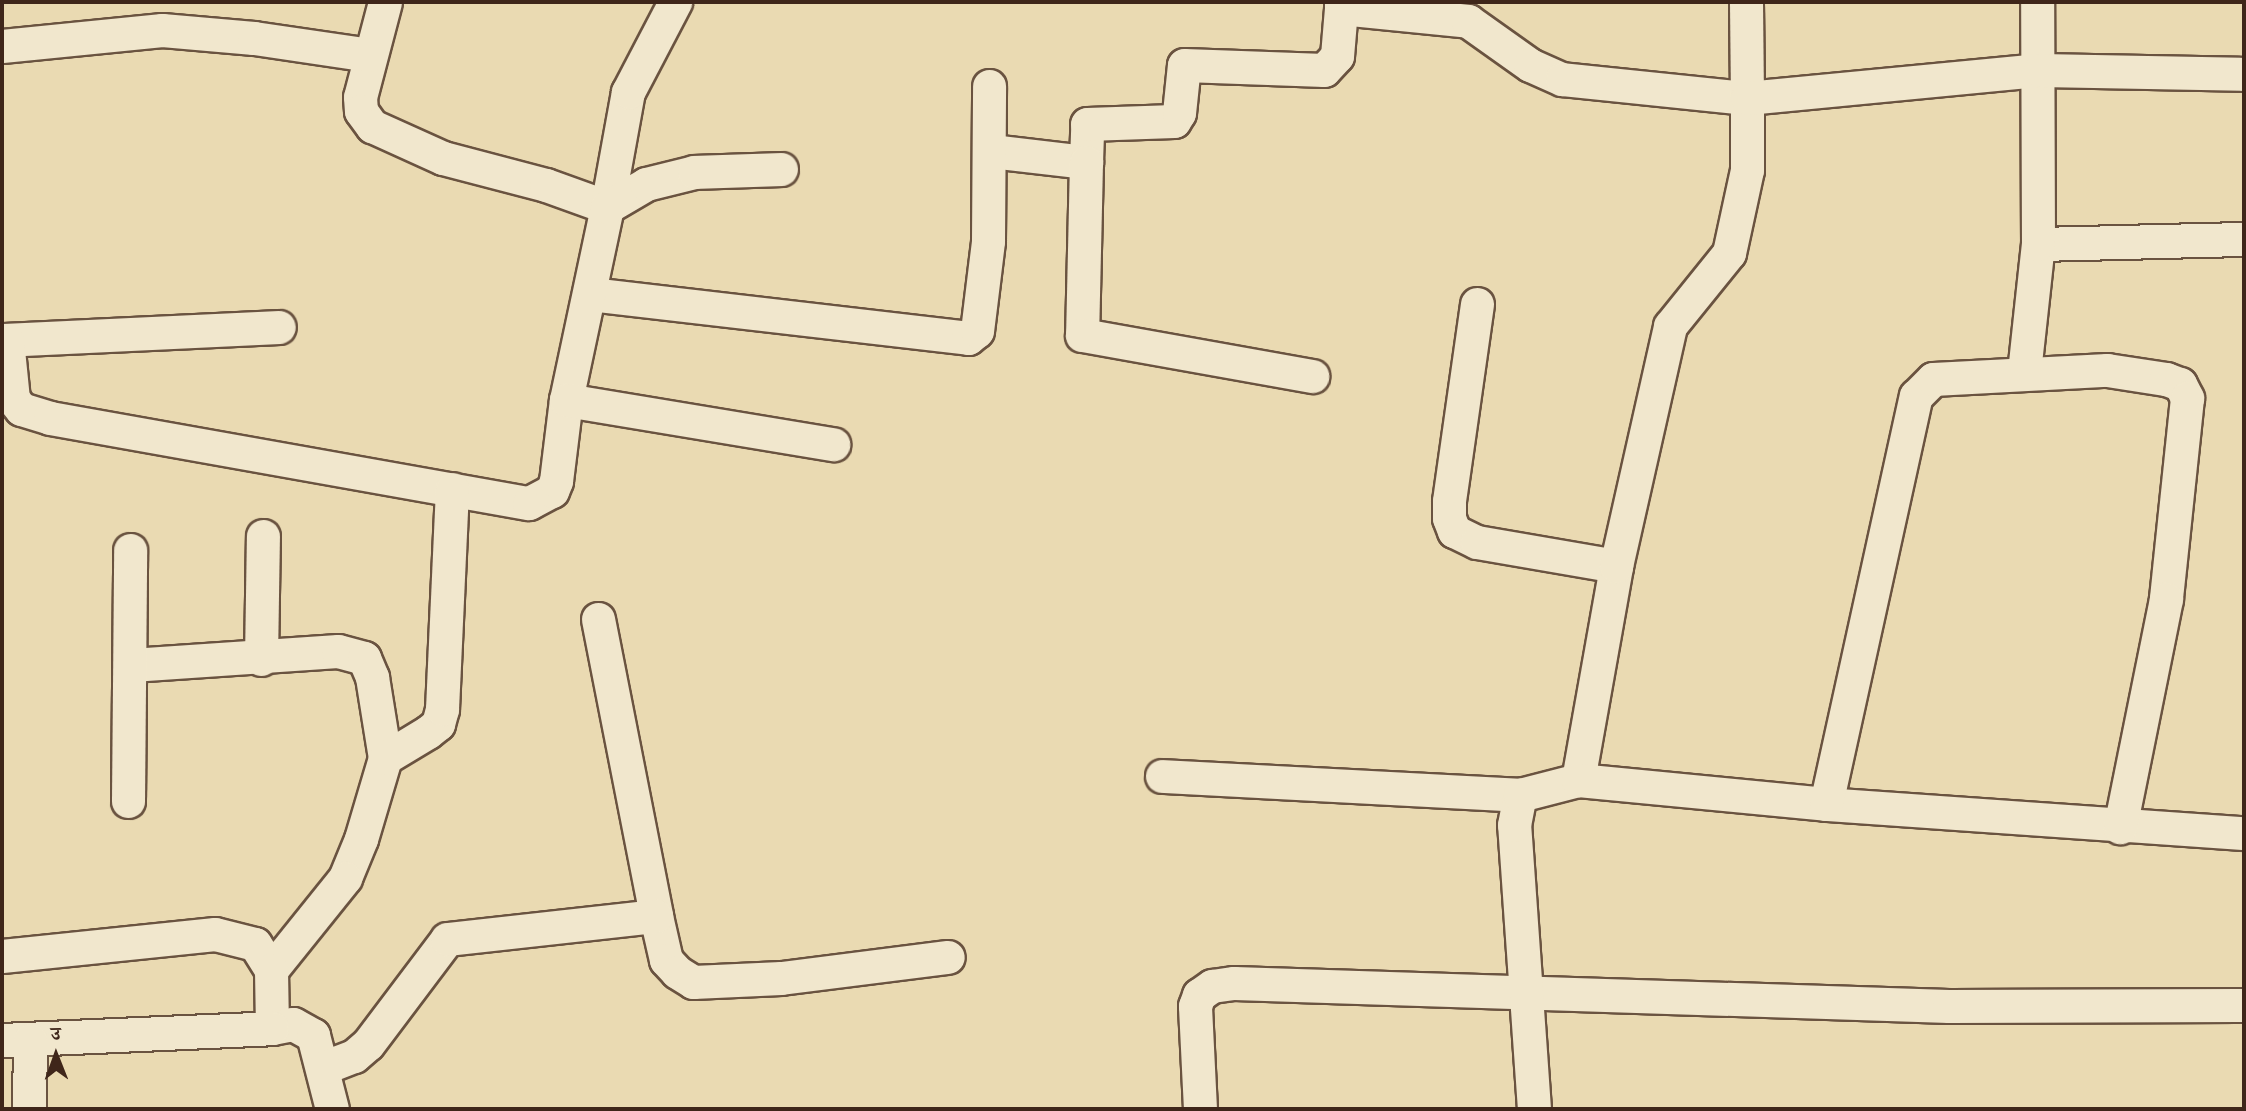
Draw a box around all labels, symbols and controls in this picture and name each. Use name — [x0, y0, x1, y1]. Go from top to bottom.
north arrow — [21, 1020, 91, 1090]
text: उ — [51, 1022, 61, 1045]

